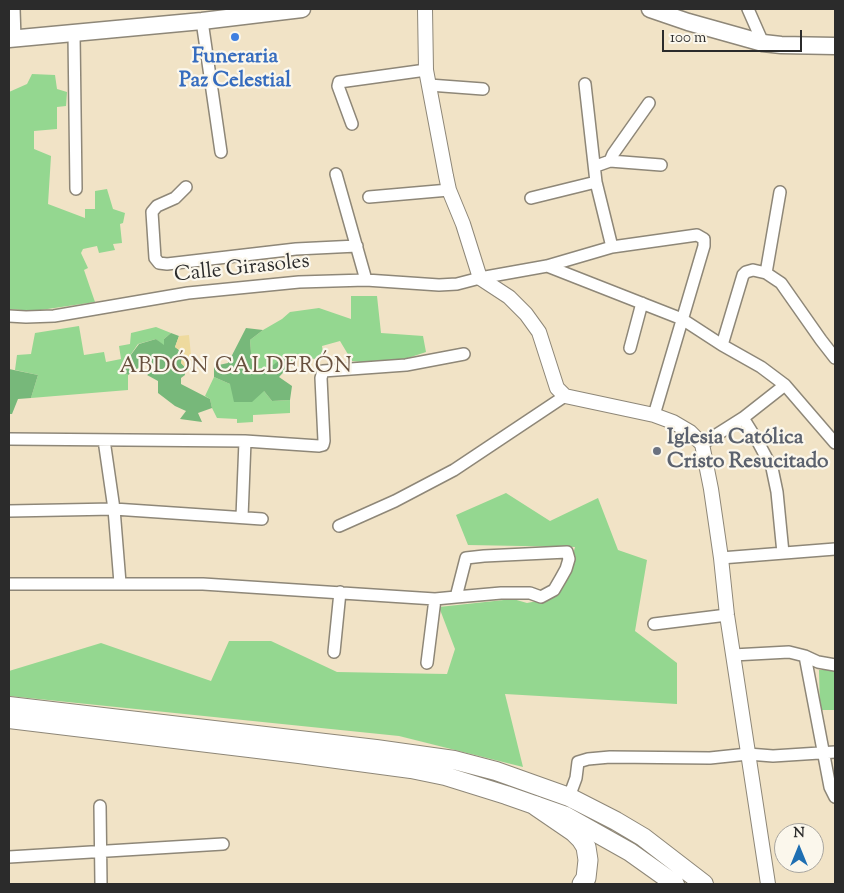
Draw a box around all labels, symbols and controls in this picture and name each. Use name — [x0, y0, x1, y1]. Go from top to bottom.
scale bar — [664, 20, 804, 52]
text: 100 m — [670, 28, 706, 49]
marker: Funeraria Paz Celestial — [229, 31, 241, 43]
place label: Funeraria Paz Celestial — [179, 45, 291, 95]
street label: Calle Girasoles — [173, 250, 311, 290]
district label: ABDÓN CALDERÓN — [117, 355, 355, 381]
place label: Iglesia Católica Cristo Resucitado — [667, 426, 829, 476]
marker: Iglesia Católica Cristo Resucitado — [651, 445, 663, 457]
north arrow — [774, 823, 824, 873]
text: N — [793, 824, 805, 844]

